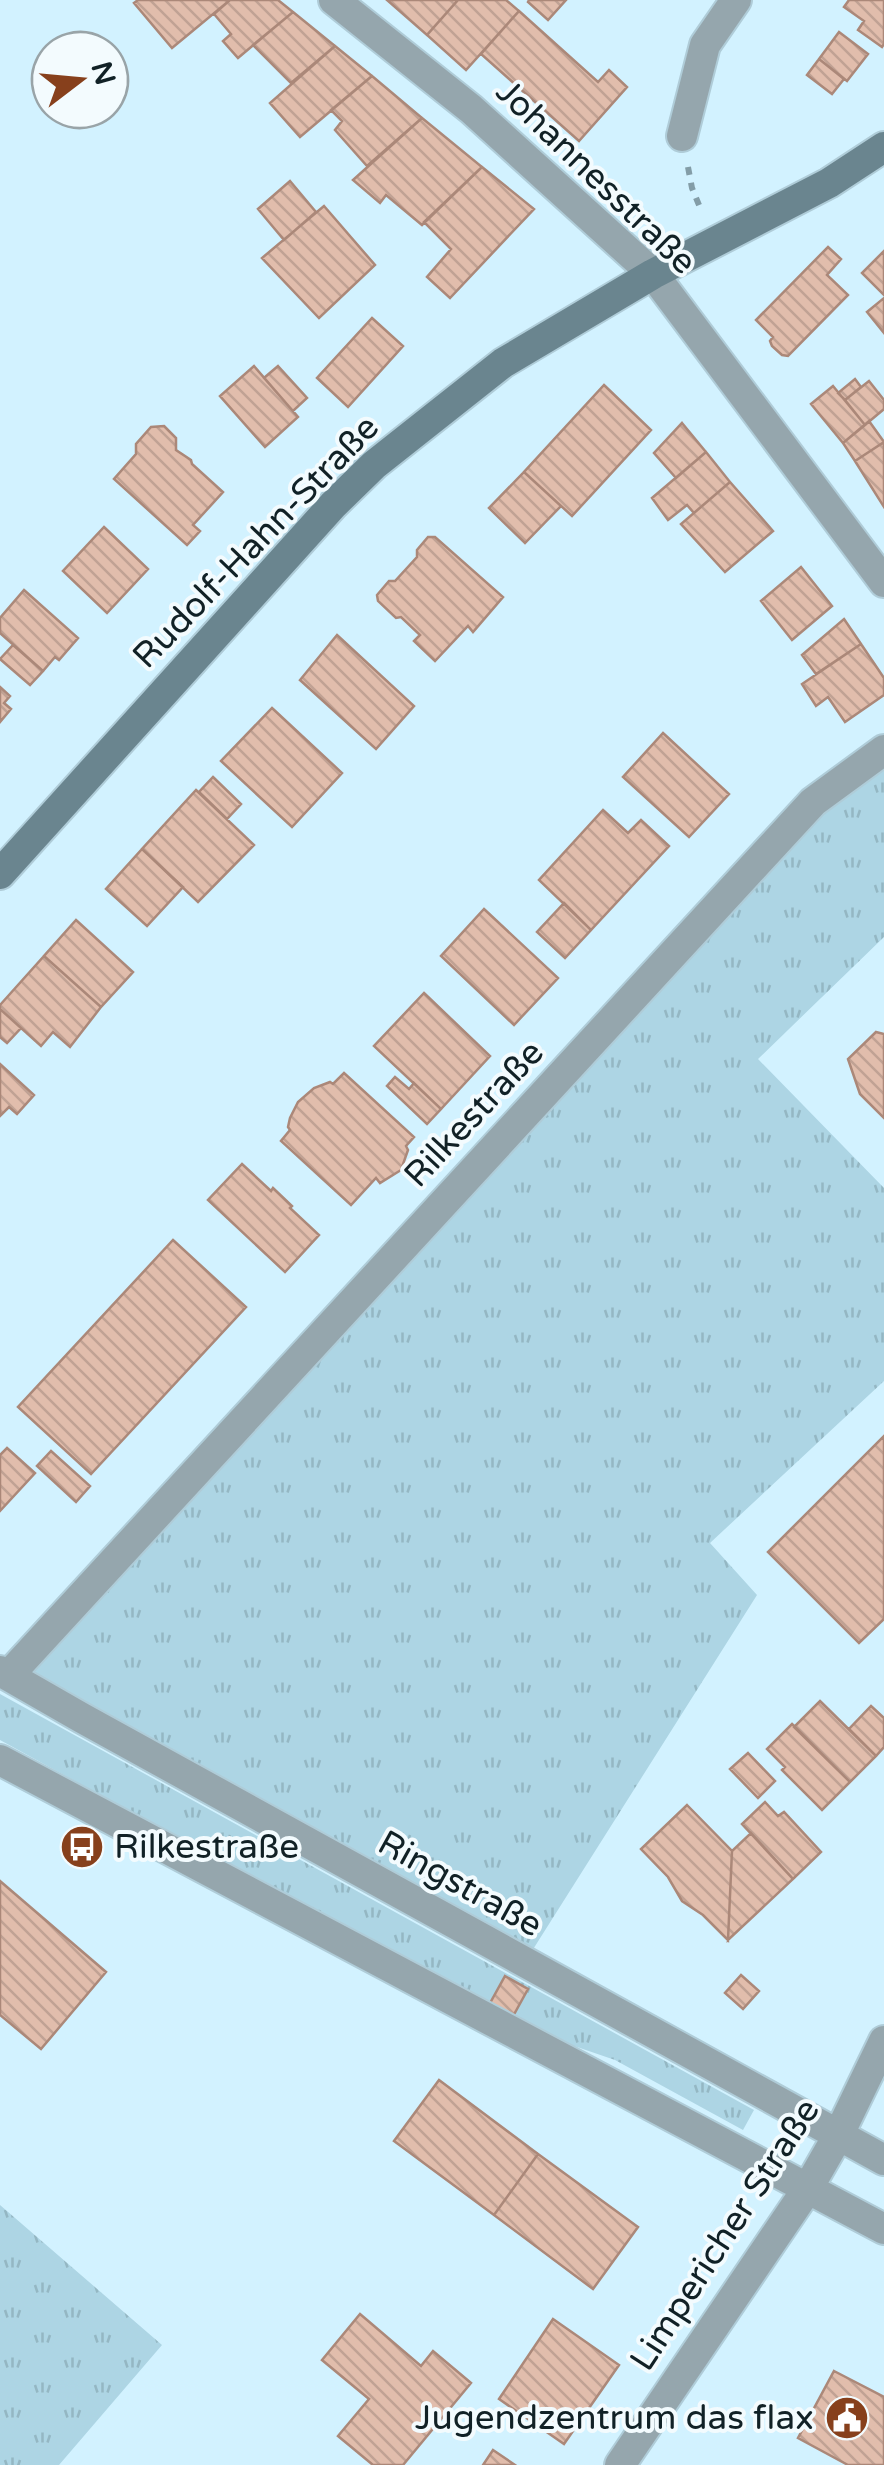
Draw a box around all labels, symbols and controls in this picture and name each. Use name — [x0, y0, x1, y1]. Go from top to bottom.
north arrow — [30, 30, 130, 130]
text: N — [84, 58, 123, 89]
street label: Johannesstraße — [487, 71, 705, 283]
street label: Rudolf-Hahn-Straße — [124, 407, 388, 677]
street label: Rilkestraße — [396, 1032, 552, 1196]
street label: Ringstraße — [371, 1822, 549, 1946]
bus stop icon: Rilkestraße — [59, 1824, 105, 1870]
place label: Rilkestraße — [114, 1826, 299, 1868]
street label: Limpericher Straße — [621, 2091, 829, 2379]
public building icon: Jugendzentrum das flax — [824, 2395, 870, 2441]
place label: Jugendzentrum das flax — [415, 2397, 814, 2439]

